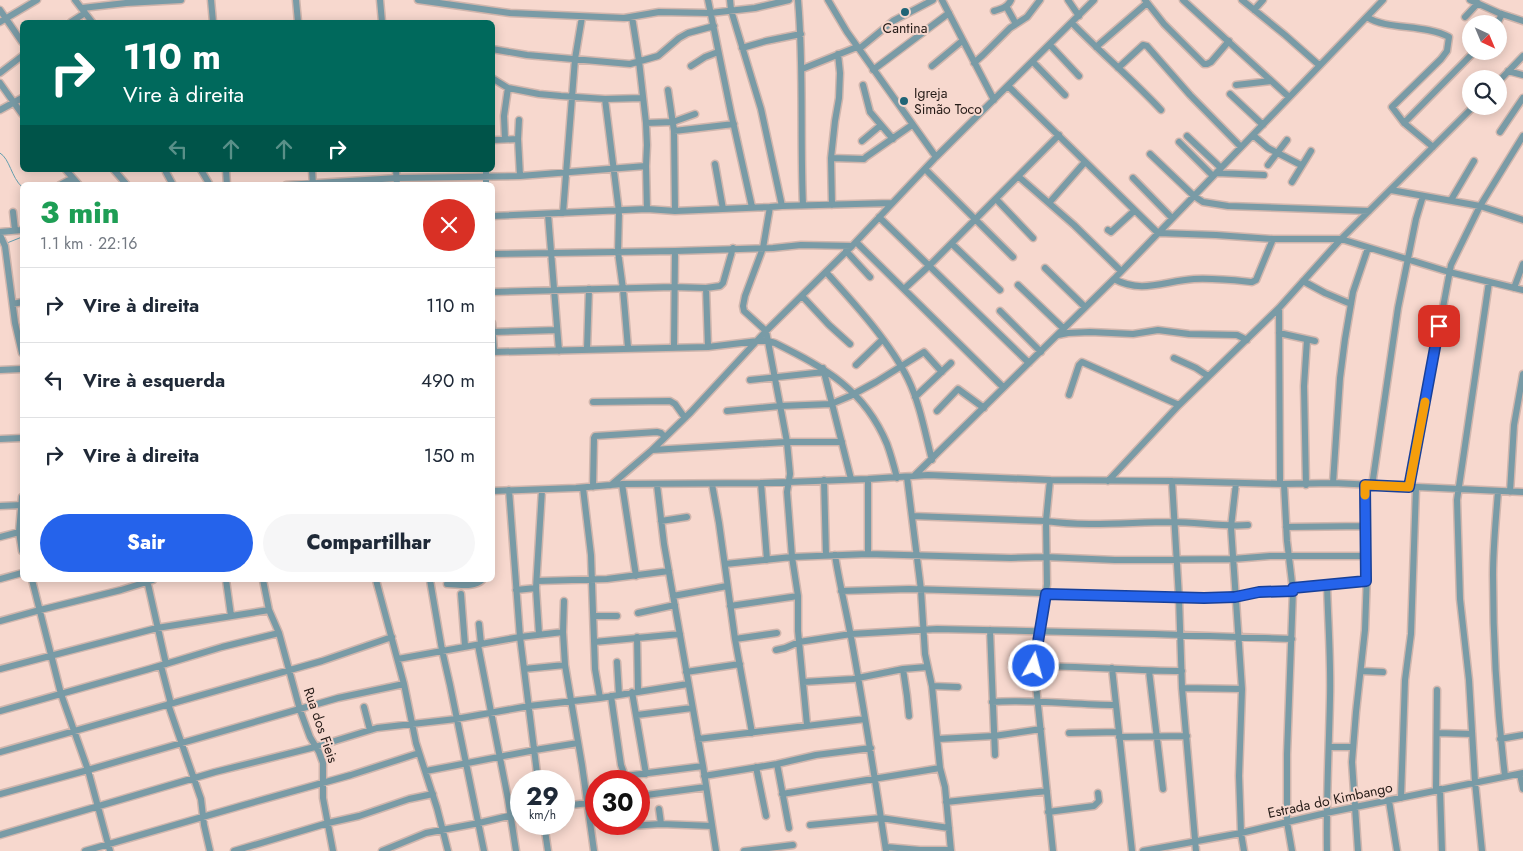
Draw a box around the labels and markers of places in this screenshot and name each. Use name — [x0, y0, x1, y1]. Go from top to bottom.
marker: Cantina — [899, 6, 911, 18]
place label: Cantina — [883, 18, 927, 38]
place label: Igreja Simão Toco — [914, 83, 982, 119]
marker: Igreja Simão Toco — [898, 95, 910, 107]
pin — [1418, 305, 1460, 347]

